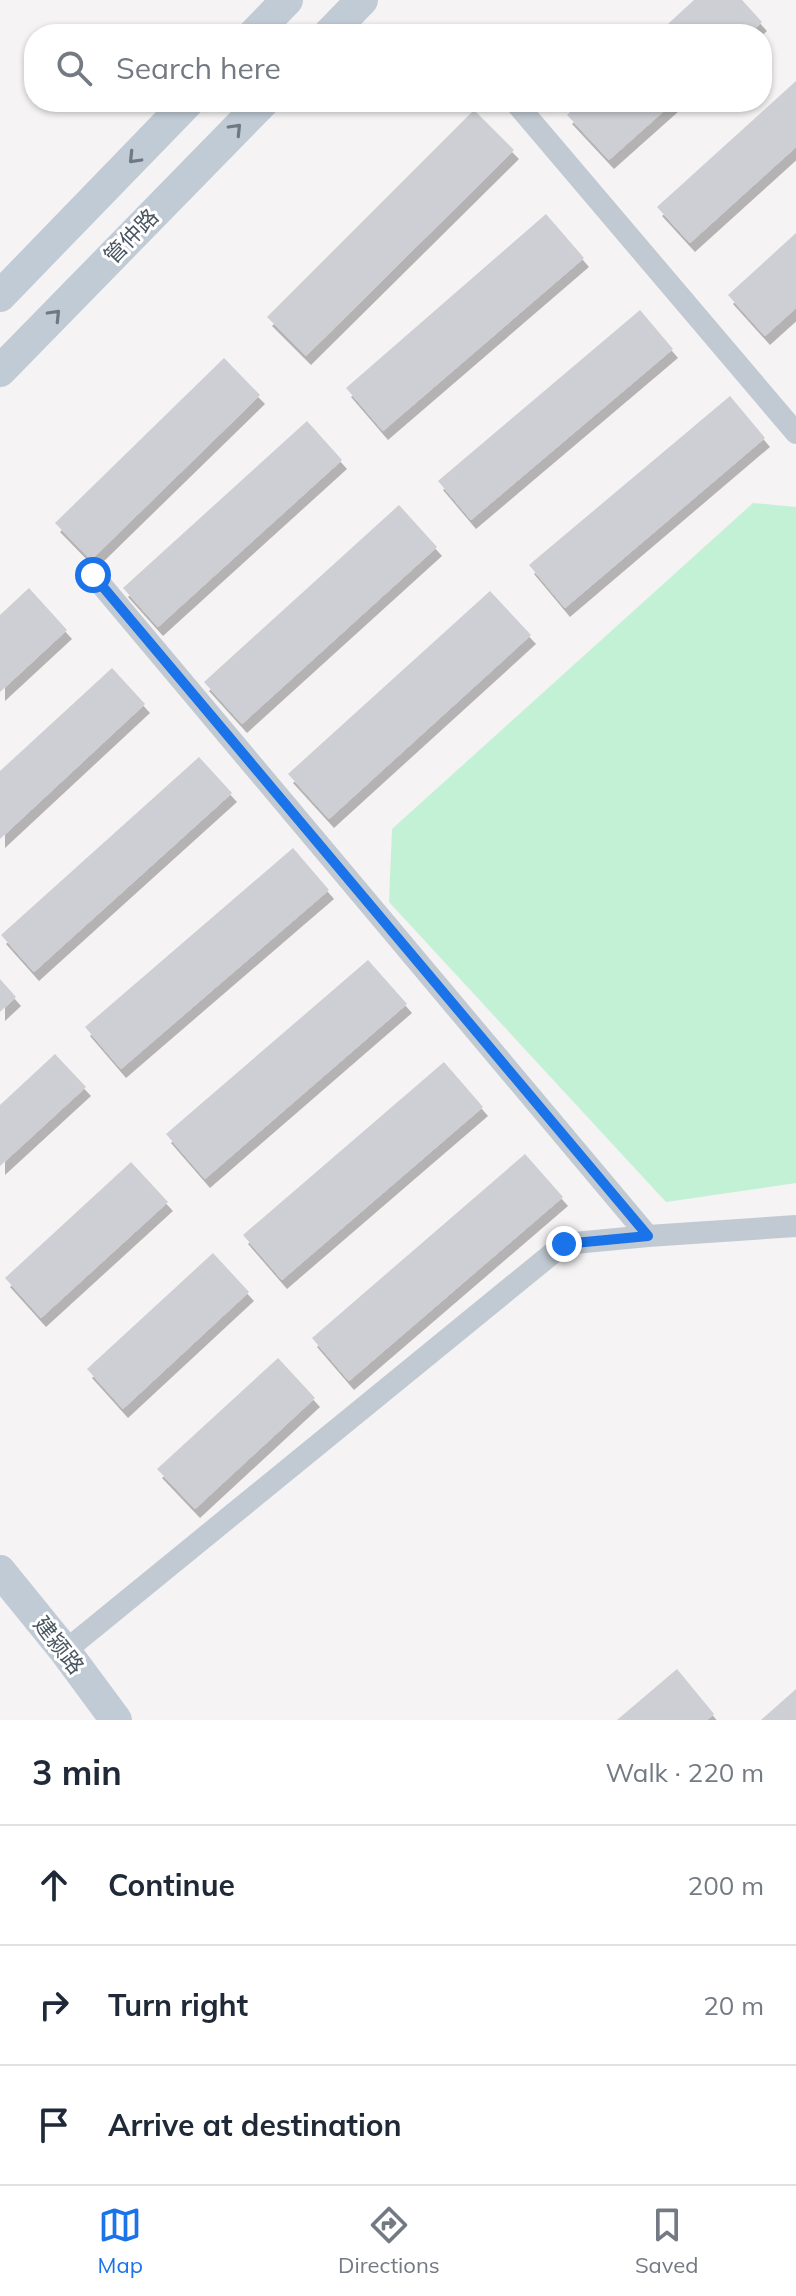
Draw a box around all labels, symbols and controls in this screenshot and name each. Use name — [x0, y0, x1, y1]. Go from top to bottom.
search box — [24, 24, 772, 112]
icon: search — [52, 46, 96, 90]
text: Search here — [116, 49, 281, 87]
one-way arrow — [227, 124, 241, 138]
one-way arrow — [129, 149, 143, 163]
street label: 管仲路 — [98, 203, 164, 269]
one-way arrow — [45, 310, 60, 324]
route start — [75, 557, 111, 593]
route end — [546, 1226, 582, 1262]
street label: 建颍路 — [28, 1610, 90, 1680]
text: 3 min — [32, 1751, 122, 1794]
text: Walk · 220 m — [605, 1756, 764, 1789]
icon: ahead — [32, 1863, 76, 1907]
text: Continue — [108, 1866, 235, 1904]
text: 200 m — [688, 1869, 764, 1902]
icon: right — [32, 1983, 76, 2027]
text: Turn right — [108, 1986, 248, 2024]
text: 20 m — [703, 1989, 764, 2022]
icon: arrive — [32, 2103, 76, 2147]
text: Arrive at destination — [108, 2106, 402, 2144]
tab: Map — [98, 2203, 143, 2279]
tab: Directions — [338, 2203, 440, 2279]
tab: Saved — [635, 2203, 698, 2279]

